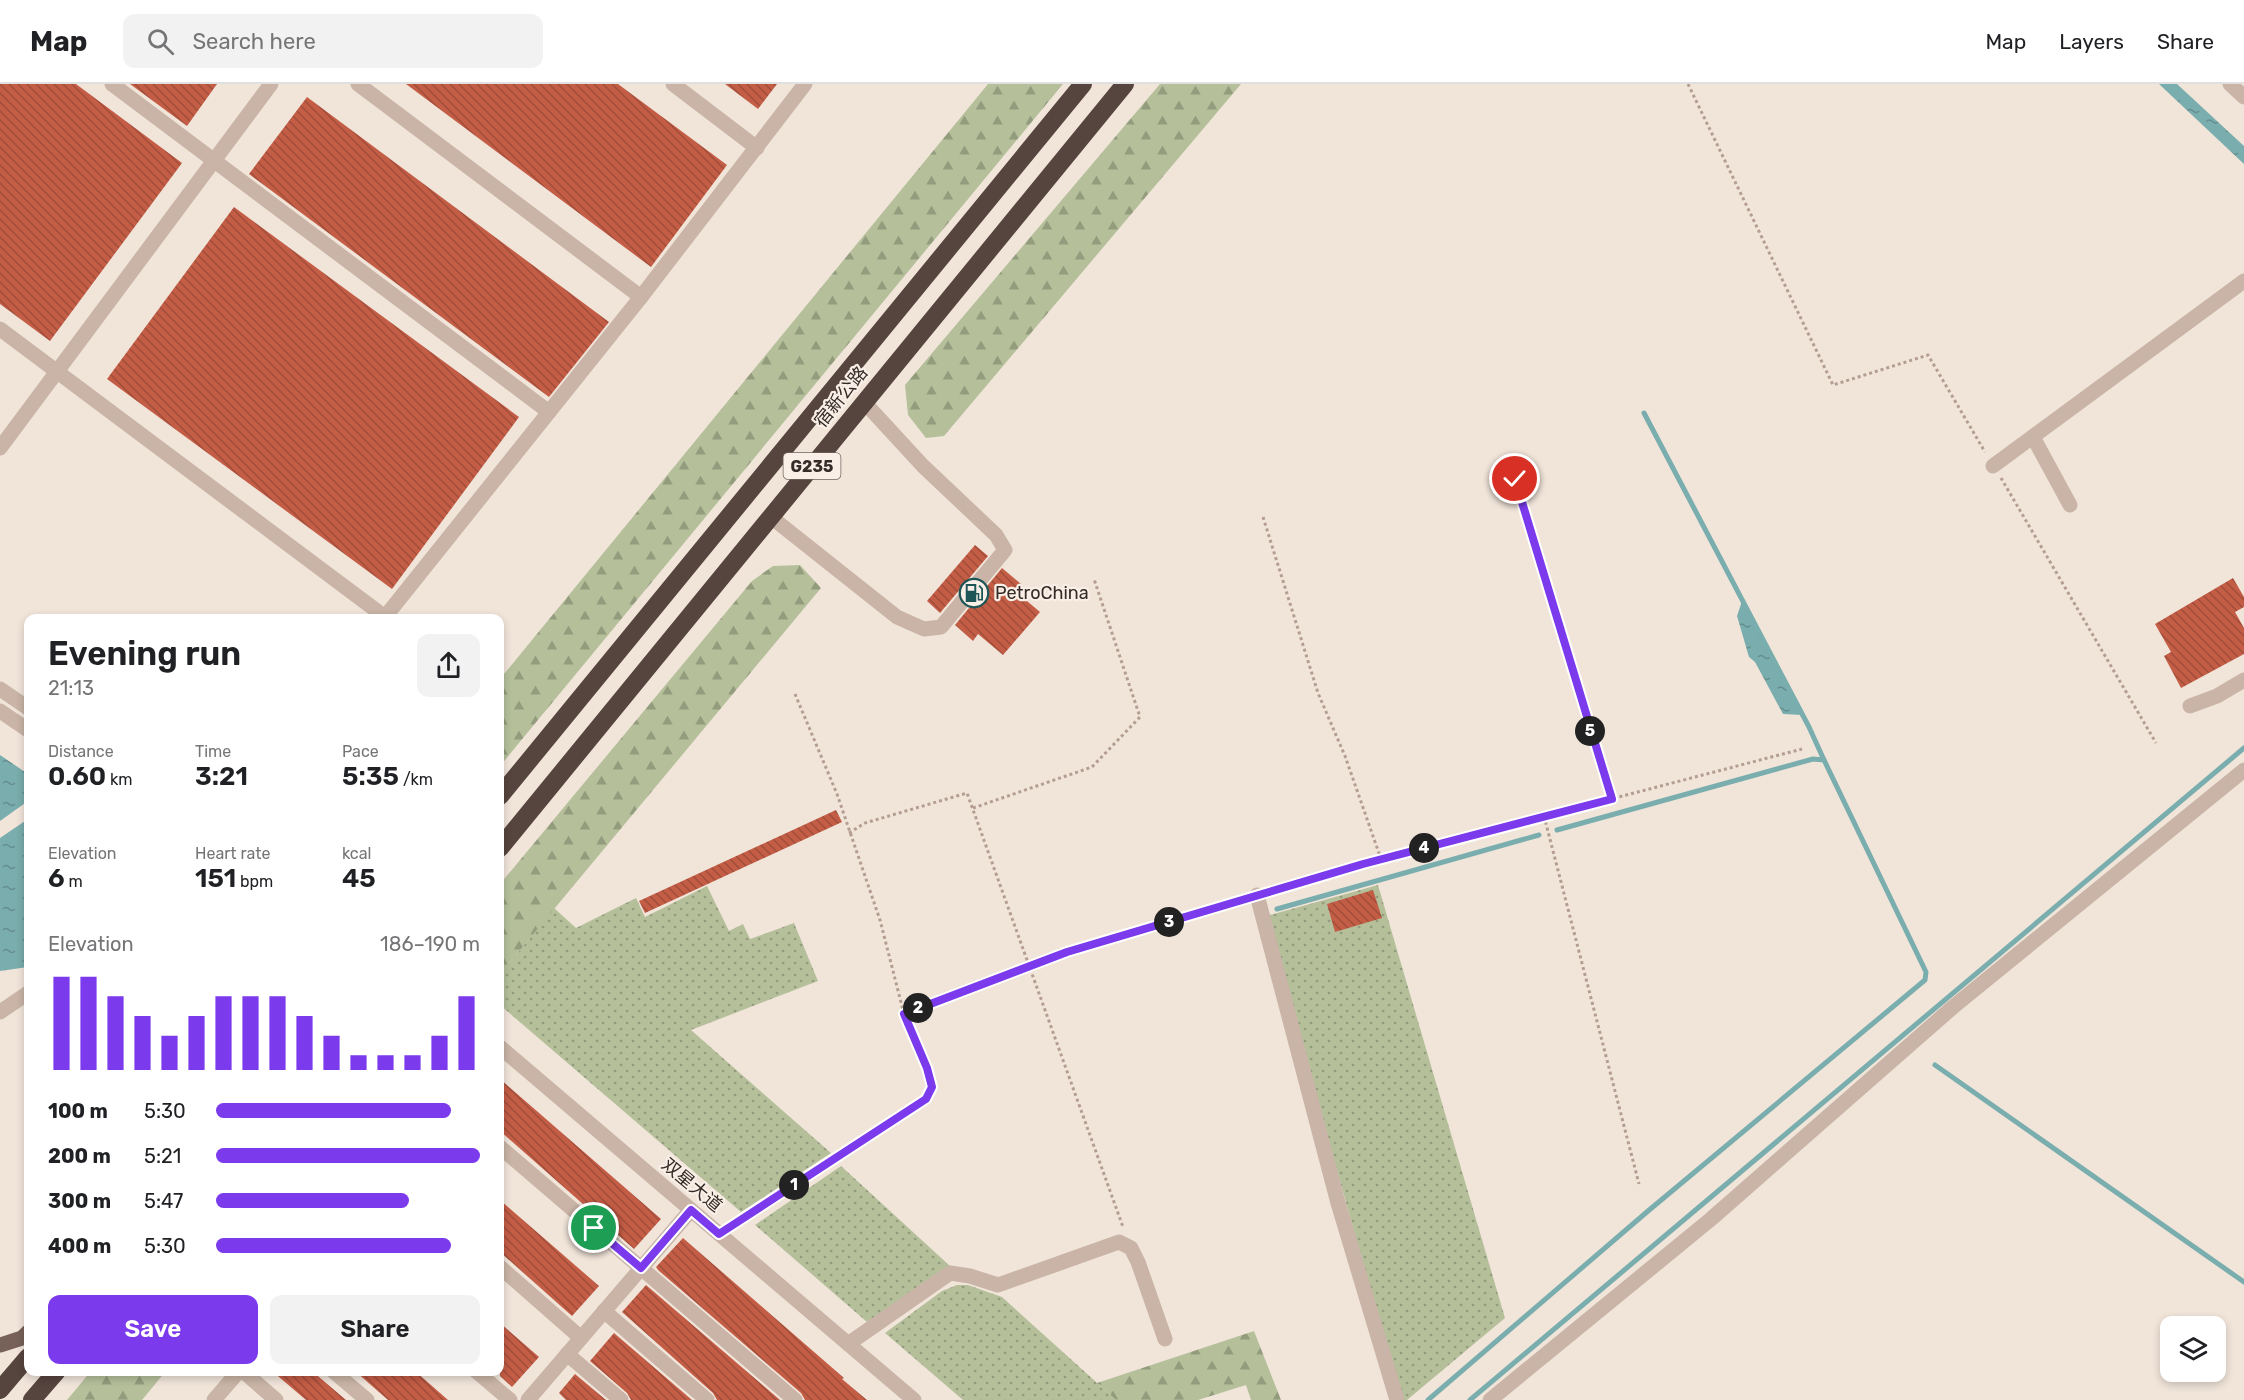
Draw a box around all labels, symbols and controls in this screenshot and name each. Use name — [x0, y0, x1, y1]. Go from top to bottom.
search box — [123, 14, 543, 68]
text: Map — [30, 25, 87, 58]
icon: search — [144, 25, 177, 58]
text: Search here — [192, 28, 316, 55]
text: Map — [1985, 29, 2026, 54]
text: Layers — [2059, 29, 2124, 54]
text: Share — [2157, 29, 2214, 54]
street label: 宿新公路 — [810, 362, 872, 432]
road number: G235 — [784, 453, 840, 479]
pin — [1489, 453, 1540, 504]
icon: check — [1498, 462, 1531, 495]
fuel station icon: PetroChina — [958, 577, 990, 609]
place label: PetroChina — [995, 582, 1089, 604]
text: Evening run — [48, 634, 241, 673]
button: share — [417, 634, 480, 697]
text: 21:13 — [48, 676, 94, 700]
pin: 5 — [1575, 716, 1605, 746]
text: 5 — [1585, 721, 1595, 740]
text: Distance — [48, 742, 114, 761]
text: Time — [195, 742, 231, 761]
text: Pace — [342, 742, 379, 761]
text: 0.60 — [48, 761, 106, 792]
text: 3:21 — [195, 761, 248, 792]
text: 5:35 — [342, 761, 399, 792]
text: km — [106, 770, 133, 789]
text: /km — [399, 770, 433, 789]
pin: 4 — [1409, 833, 1439, 863]
text: 4 — [1419, 838, 1429, 857]
text: Elevation — [48, 844, 117, 863]
text: Heart rate — [195, 844, 270, 863]
text: kcal — [342, 844, 371, 863]
text: 6 — [48, 863, 65, 894]
text: 151 — [195, 863, 236, 894]
text: 45 — [342, 863, 376, 894]
text: m — [65, 872, 83, 891]
text: bpm — [236, 872, 273, 891]
pin: 3 — [1154, 907, 1184, 937]
text: 3 — [1164, 912, 1174, 931]
text: Elevation — [48, 932, 134, 956]
text: 186–190 m — [380, 932, 480, 956]
pin: 2 — [903, 993, 933, 1023]
text: 2 — [913, 998, 923, 1017]
text: 100 m — [48, 1099, 108, 1123]
text: 5:30 — [144, 1099, 186, 1123]
text: 200 m — [48, 1144, 111, 1168]
text: 5:21 — [144, 1144, 181, 1168]
street label: 双星大道 — [657, 1153, 727, 1217]
pin: 1 — [779, 1170, 809, 1200]
text: 1 — [790, 1175, 798, 1194]
text: 300 m — [48, 1189, 111, 1213]
text: 5:47 — [144, 1189, 183, 1213]
pin — [568, 1202, 619, 1253]
icon: arrive — [577, 1211, 610, 1244]
text: 400 m — [48, 1234, 111, 1258]
text: 5:30 — [144, 1234, 186, 1258]
button: Save — [48, 1295, 258, 1364]
button: Share — [270, 1295, 480, 1364]
map controls — [2160, 1316, 2226, 1382]
button: layers — [2160, 1316, 2226, 1382]

